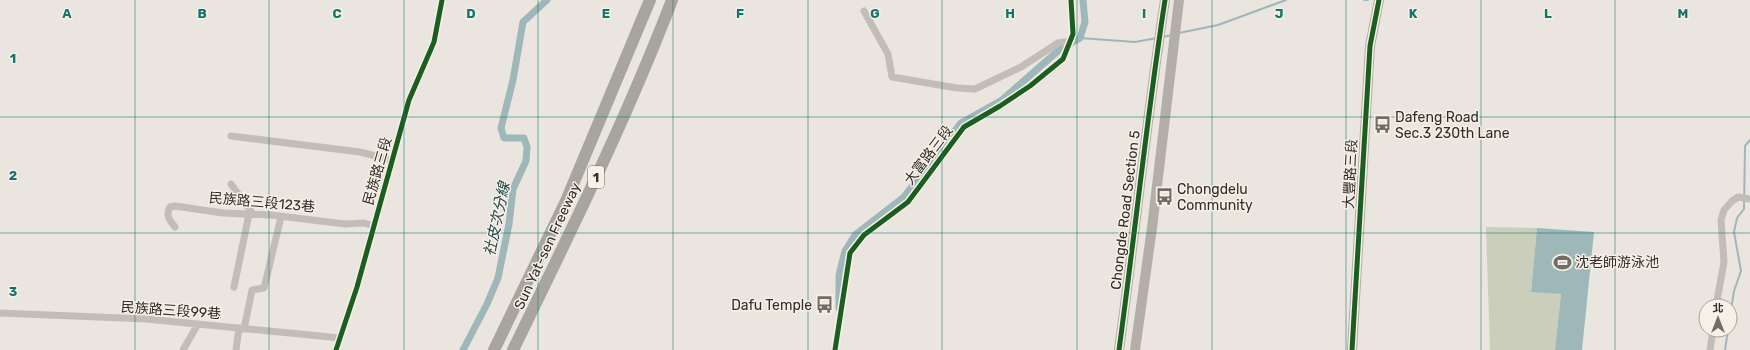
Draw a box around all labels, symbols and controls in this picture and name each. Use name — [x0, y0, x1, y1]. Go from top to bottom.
text: A — [62, 6, 72, 21]
text: B — [197, 6, 207, 21]
text: C — [332, 6, 342, 21]
text: D — [466, 6, 476, 21]
text: E — [602, 6, 610, 21]
text: F — [736, 6, 744, 21]
text: G — [870, 6, 880, 21]
text: H — [1005, 6, 1015, 21]
text: I — [1142, 6, 1146, 21]
text: J — [1275, 6, 1283, 21]
text: K — [1409, 6, 1418, 21]
text: L — [1544, 6, 1552, 21]
text: M — [1678, 6, 1688, 21]
text: 1 — [10, 51, 16, 66]
place label: Dafeng Road Sec.3 230th Lane — [1395, 109, 1510, 142]
bus stop icon: Dafeng Road Sec.3 230th Lane — [1372, 115, 1392, 135]
street label: 大富路三段 — [901, 122, 956, 188]
street label: Chongde Road Section 5 — [1107, 129, 1144, 291]
street label: 民族路三段 — [360, 135, 395, 207]
street label: 大豐路三段 — [1340, 139, 1361, 209]
road number: 1 — [588, 166, 604, 188]
text: 2 — [9, 168, 17, 183]
water label: 社皮次分線 — [480, 178, 514, 258]
street label: Sun Yat-sen Freeway — [511, 180, 584, 312]
place label: Chongdelu Community — [1177, 181, 1253, 214]
bus stop icon: Chongdelu Community — [1154, 187, 1174, 207]
street label: 民族路三段123巷 — [208, 189, 316, 216]
sports icon: 沈老師游泳池 — [1552, 252, 1572, 272]
place label: 沈老師游泳池 — [1575, 254, 1659, 271]
text: 3 — [9, 284, 18, 299]
bus stop icon: Dafu Temple — [815, 295, 835, 315]
place label: Dafu Temple — [731, 297, 812, 314]
north arrow — [1698, 298, 1738, 338]
street label: 民族路三段99巷 — [120, 299, 222, 322]
text: 北 — [1713, 302, 1724, 315]

